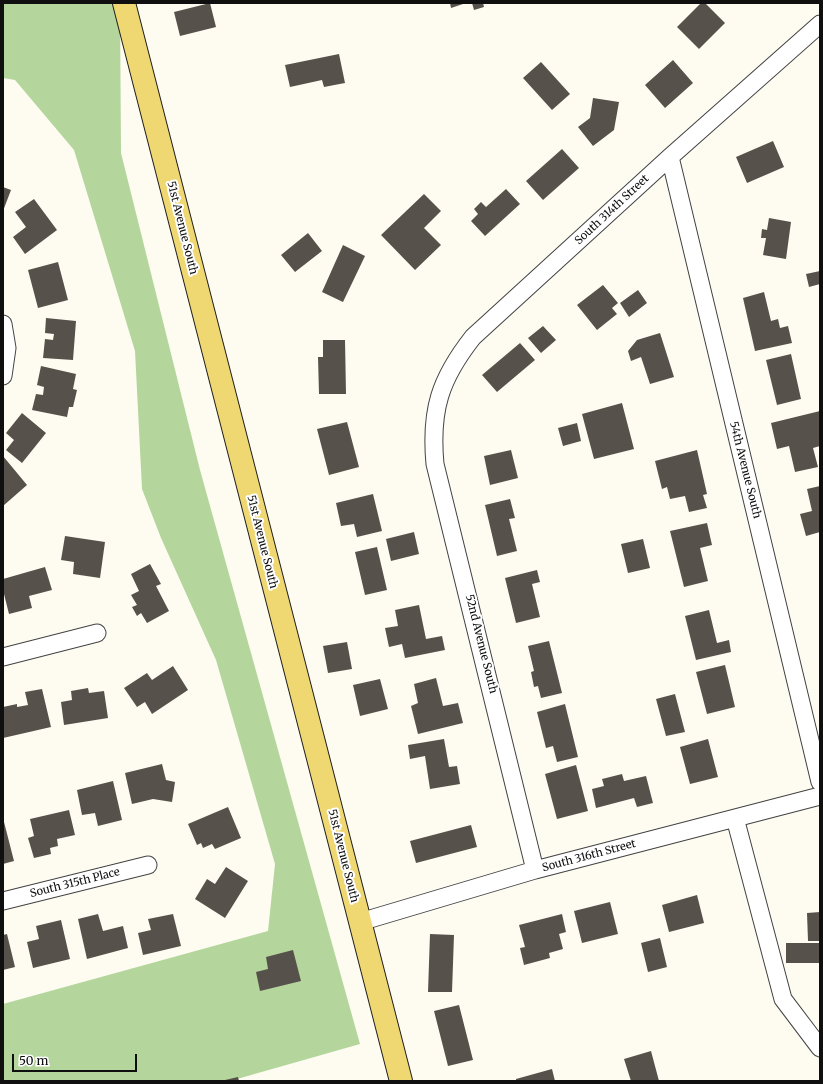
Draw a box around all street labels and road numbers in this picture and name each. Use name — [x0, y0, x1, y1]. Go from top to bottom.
street label: South 314th Street — [572, 172, 652, 248]
street label: 51st Avenue South — [164, 180, 200, 276]
street label: 54th Avenue South — [727, 420, 763, 520]
street label: 51st Avenue South — [244, 494, 280, 590]
street label: 52nd Avenue South — [462, 593, 500, 695]
street label: 51st Avenue South — [325, 808, 361, 904]
street label: South 316th Street — [541, 837, 637, 875]
street label: South 315th Place — [29, 865, 121, 901]

